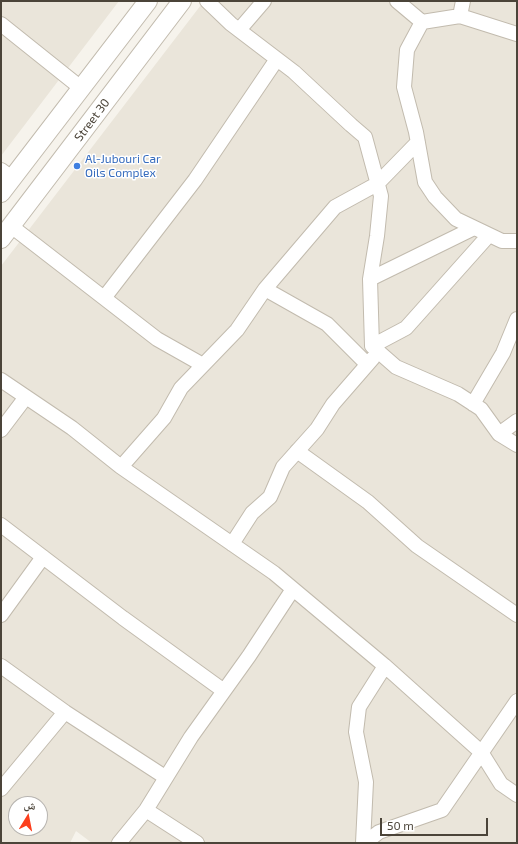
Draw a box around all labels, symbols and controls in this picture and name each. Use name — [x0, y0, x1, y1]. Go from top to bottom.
street label: Street 30 — [71, 96, 113, 144]
place label: Al-Jubouri Car Oils Complex — [85, 152, 161, 180]
marker: Al-Jubouri Car Oils Complex — [72, 161, 82, 171]
north arrow — [8, 796, 48, 836]
text: ش — [23, 797, 37, 812]
scale bar — [382, 810, 490, 836]
text: 50 m — [387, 818, 414, 832]

